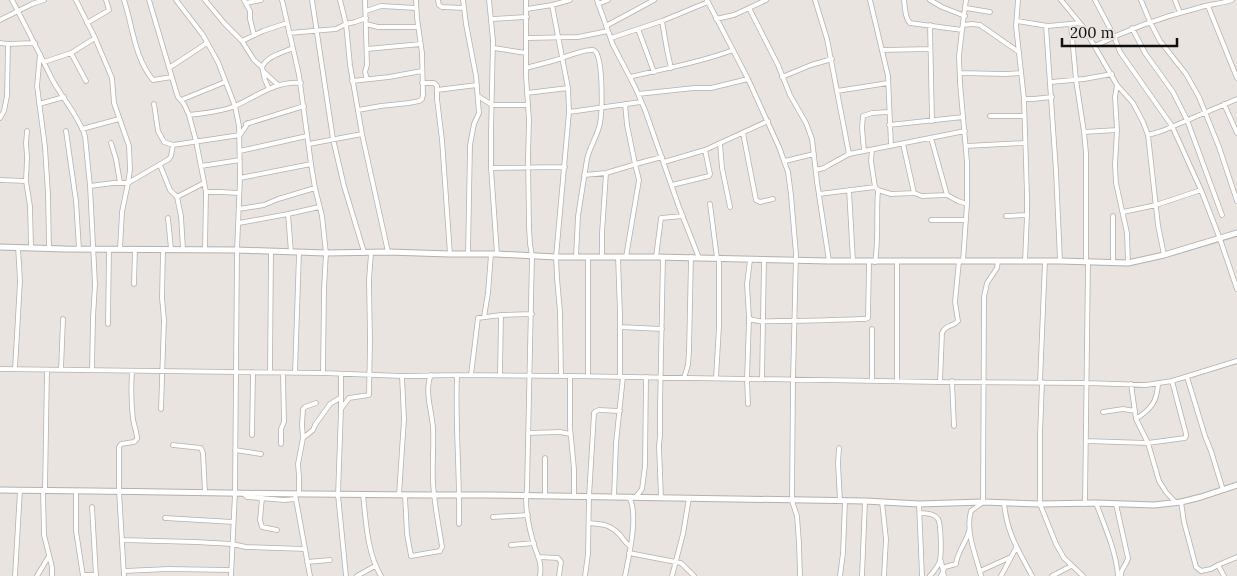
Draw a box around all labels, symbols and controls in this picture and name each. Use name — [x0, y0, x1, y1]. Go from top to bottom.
scale bar — [1062, 15, 1177, 47]
text: 200 m — [1070, 23, 1114, 42]

